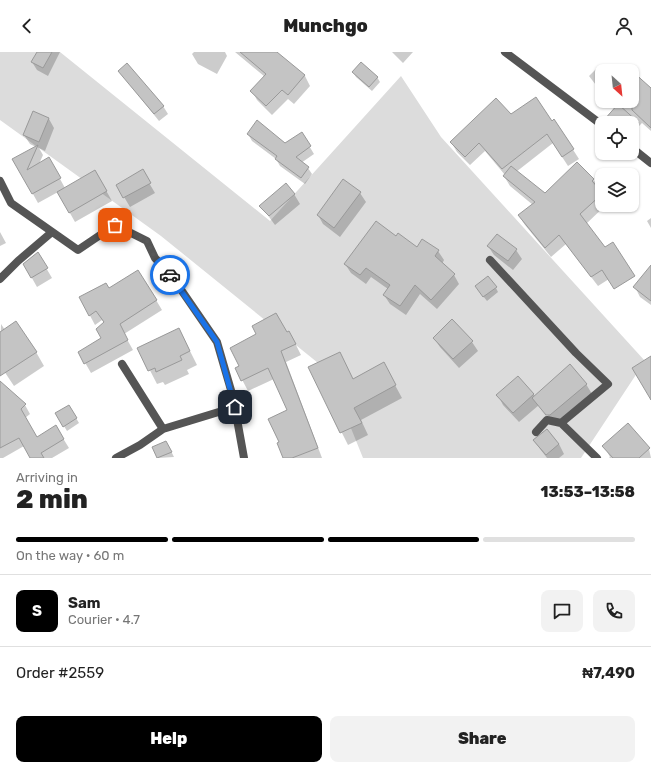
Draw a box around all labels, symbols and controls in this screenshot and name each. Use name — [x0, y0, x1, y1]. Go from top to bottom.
icon: back — [16, 15, 38, 37]
text: Munchgo — [283, 15, 368, 37]
icon: person — [613, 15, 635, 37]
north arrow — [595, 64, 639, 108]
map controls — [595, 64, 639, 212]
button: locate — [595, 116, 639, 160]
button: layers — [595, 168, 639, 212]
pin — [98, 208, 132, 242]
icon: bag — [104, 214, 126, 236]
courier — [150, 255, 190, 295]
icon: car — [159, 264, 181, 286]
pin — [218, 390, 252, 424]
icon: home — [224, 396, 246, 418]
text: Arriving in — [16, 470, 78, 485]
text: 13:53–13:58 — [541, 483, 635, 501]
text: 2 min — [16, 484, 88, 515]
text: On the way · 60 m — [16, 548, 124, 563]
button: chat — [541, 590, 583, 632]
button: phone — [593, 590, 635, 632]
text: Sam — [68, 594, 101, 612]
text: S — [32, 602, 42, 620]
text: Courier · 4.7 — [68, 612, 140, 627]
text: Order #2559 — [16, 664, 104, 682]
text: ₦7,490 — [582, 664, 635, 682]
button: Help — [16, 716, 322, 762]
button: Share — [330, 716, 635, 762]

